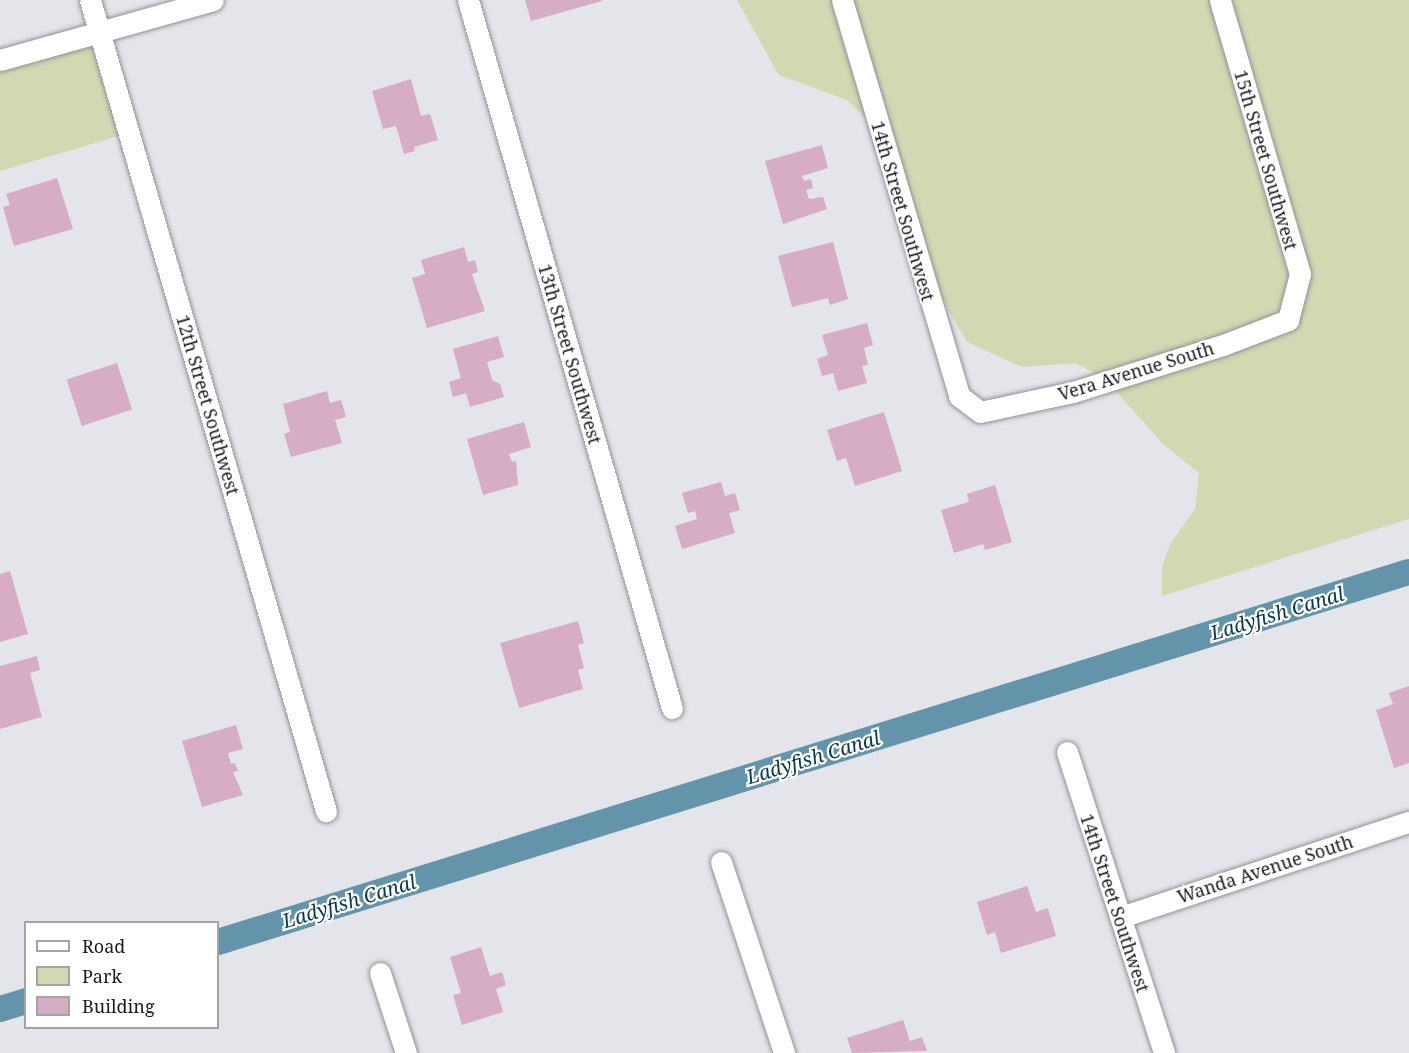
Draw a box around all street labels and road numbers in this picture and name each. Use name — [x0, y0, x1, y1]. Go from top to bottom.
street label: 15th Street Southwest — [1230, 67, 1302, 253]
street label: 14th Street Southwest — [867, 118, 939, 304]
street label: 13th Street Southwest — [534, 261, 606, 447]
street label: 12th Street Southwest — [172, 312, 244, 498]
street label: Vera Avenue South — [1055, 337, 1217, 405]
street label: 14th Street Southwest — [1076, 811, 1154, 995]
street label: Wanda Avenue South — [1174, 830, 1356, 908]

